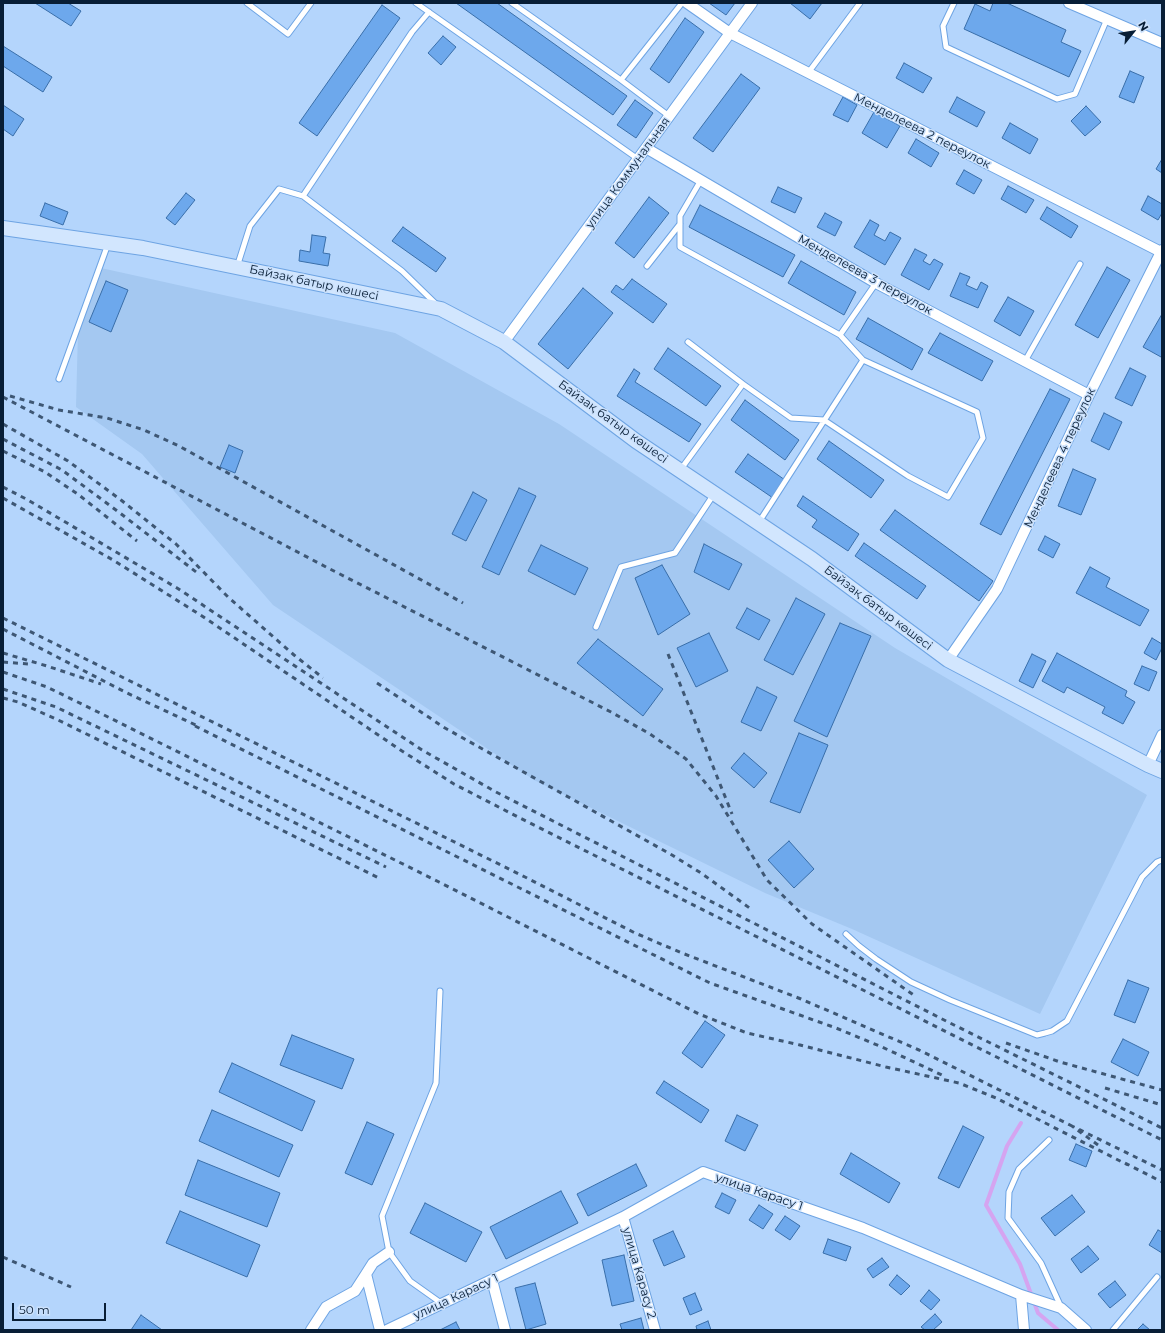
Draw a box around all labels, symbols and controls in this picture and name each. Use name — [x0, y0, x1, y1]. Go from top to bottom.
north arrow — [1113, 12, 1153, 52]
text: N — [1135, 19, 1152, 33]
street label: Менделеева 2 переулок — [851, 90, 993, 172]
street label: улица Коммунальная — [583, 115, 673, 231]
street label: Менделеева 3 переулок — [795, 232, 935, 318]
street label: Байзақ батыр көшесі — [248, 262, 380, 304]
street label: Байзақ батыр көшесі — [555, 377, 671, 467]
street label: Менделеева 4 переулок — [1021, 386, 1099, 530]
street label: Байзақ батыр көшесі — [821, 563, 935, 653]
street label: улица Карасу 1 — [713, 1170, 805, 1214]
street label: улица Карасу 2 — [619, 1226, 659, 1320]
street label: улица Карасу 1 — [411, 1271, 501, 1323]
scale bar — [14, 1295, 108, 1321]
text: 50 m — [19, 1302, 50, 1317]

